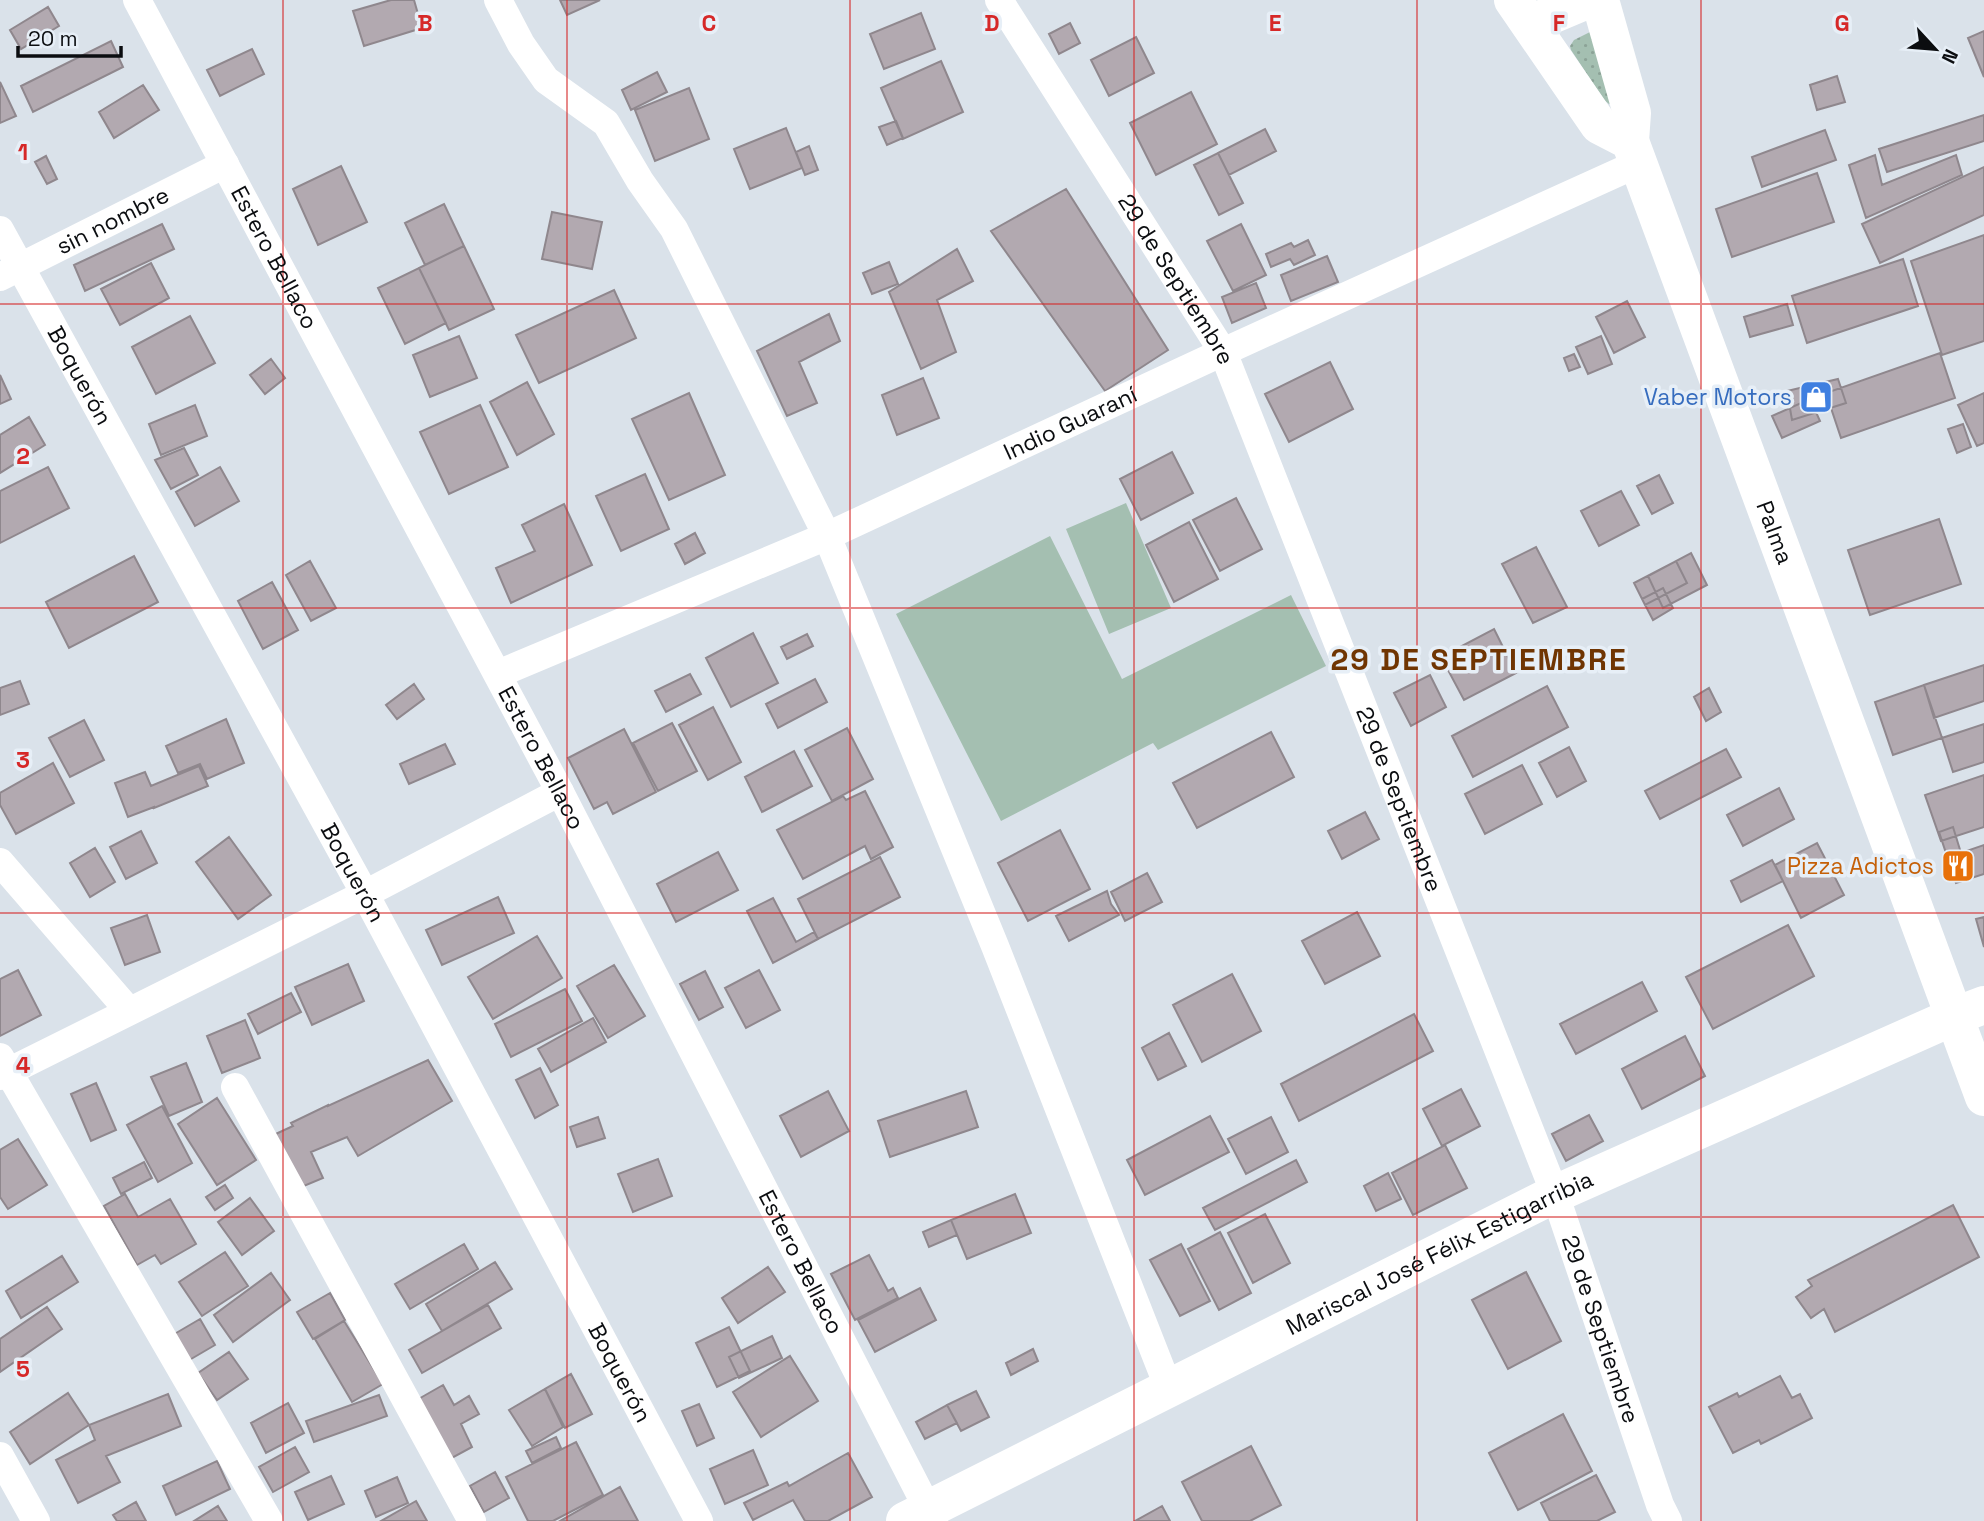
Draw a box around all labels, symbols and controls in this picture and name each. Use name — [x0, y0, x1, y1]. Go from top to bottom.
text: B — [417, 8, 433, 38]
text: C — [702, 8, 716, 38]
text: D — [984, 8, 1000, 38]
text: E — [1269, 8, 1281, 38]
text: F — [1553, 8, 1565, 38]
text: G — [1834, 8, 1850, 38]
scale bar — [18, 14, 121, 58]
north arrow — [1900, 14, 1970, 84]
text: 20 m — [28, 25, 78, 52]
text: N — [1936, 45, 1964, 67]
text: 1 — [18, 137, 28, 167]
street label: sin nombre — [51, 180, 174, 261]
street label: Estero Bellaco — [224, 181, 325, 334]
street label: 29 de Septiembre — [1111, 188, 1241, 369]
street label: Boquerón — [41, 321, 119, 430]
shop icon: Vaber Motors — [1797, 378, 1835, 416]
street label: Indio Guaraní — [999, 379, 1142, 467]
place label: Vaber Motors — [1644, 382, 1792, 412]
text: 2 — [16, 441, 30, 471]
street label: Palma — [1750, 497, 1800, 568]
district label: 29 DE SEPTIEMBRE — [1330, 640, 1628, 679]
street label: Estero Bellaco — [491, 681, 592, 835]
street label: 29 de Septiembre — [1349, 702, 1449, 896]
text: 3 — [16, 745, 30, 775]
street label: Boquerón — [314, 818, 392, 927]
restaurant icon: Pizza Adictos — [1939, 847, 1977, 885]
place label: Pizza Adictos — [1787, 851, 1934, 881]
text: 4 — [16, 1050, 31, 1080]
street label: Mariscal José Félix Estigarribia — [1281, 1164, 1598, 1342]
street label: Estero Bellaco — [752, 1185, 850, 1339]
street label: 29 de Septiembre — [1555, 1231, 1646, 1427]
street label: Boquerón — [581, 1318, 659, 1428]
text: 5 — [16, 1354, 30, 1384]

